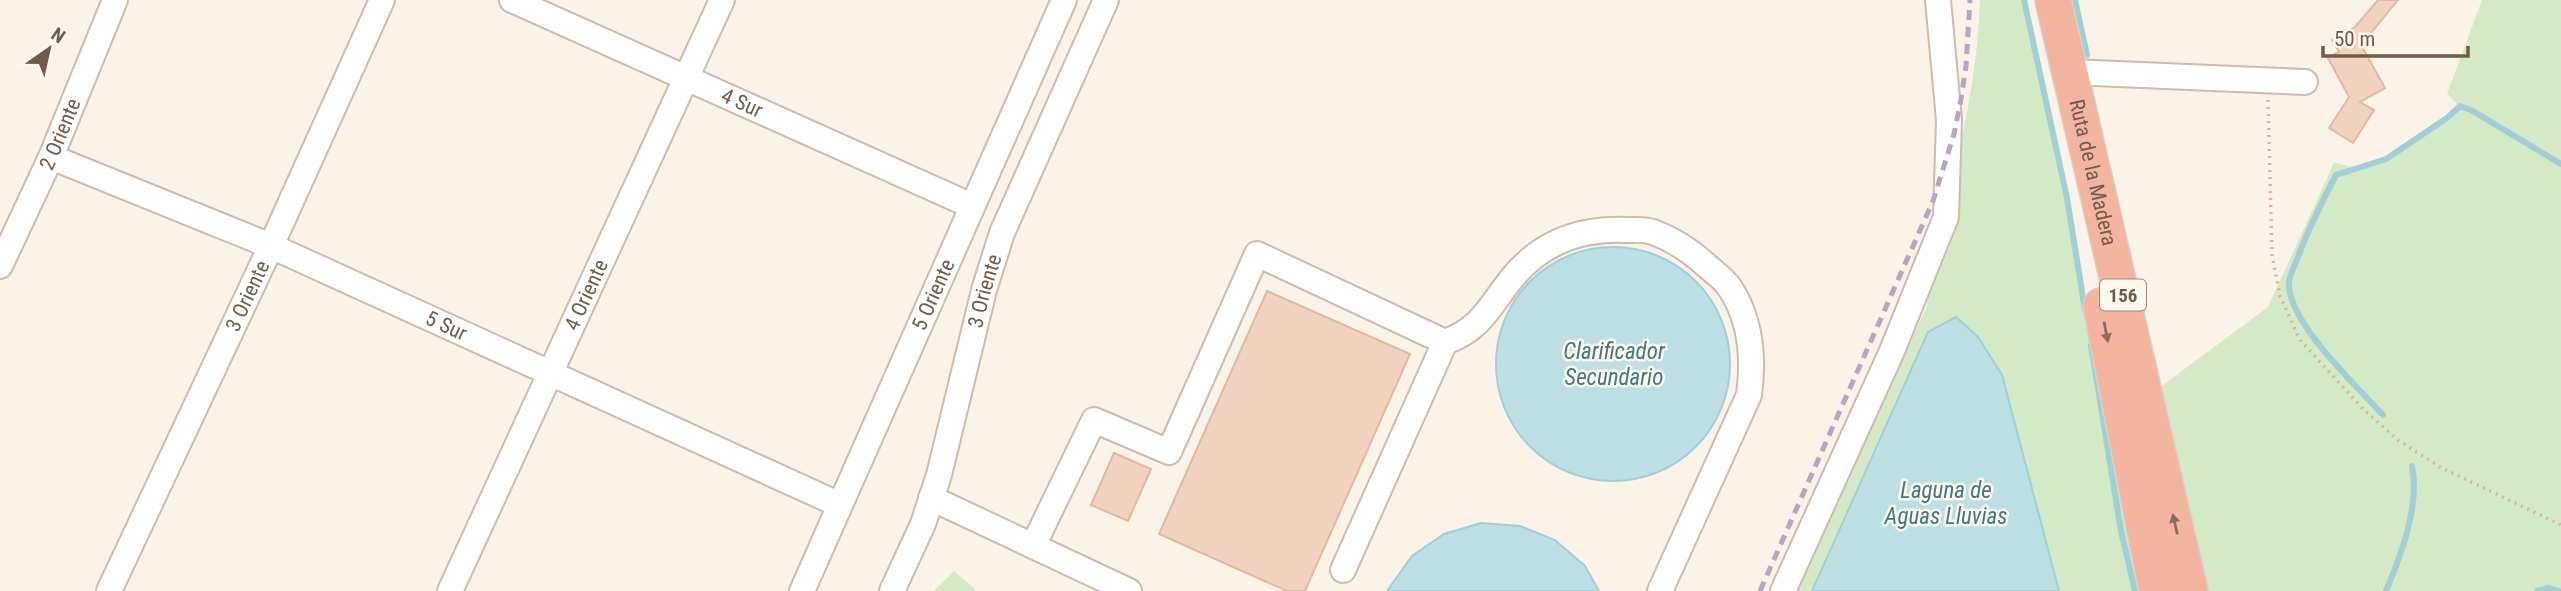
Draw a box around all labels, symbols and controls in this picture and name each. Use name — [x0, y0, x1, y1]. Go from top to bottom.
north arrow — [14, 14, 84, 84]
scale bar — [2323, 14, 2468, 58]
text: N — [47, 23, 69, 48]
text: 50 m — [2334, 27, 2375, 51]
street label: 4 Sur — [718, 83, 766, 123]
street label: 2 Oriente — [35, 95, 86, 174]
street label: Ruta de la Madera — [2064, 97, 2122, 248]
street label: 3 Oriente — [963, 251, 1007, 330]
street label: 5 Oriente — [907, 255, 960, 334]
street label: 4 Oriente — [560, 256, 613, 334]
street label: 3 Oriente — [221, 257, 274, 335]
road number: 156 — [2100, 280, 2146, 310]
street label: 5 Sur — [422, 306, 471, 346]
one-way arrow — [2101, 321, 2112, 343]
water label: Clarificador Secundario — [1563, 338, 1666, 391]
water label: Laguna de Aguas Lluvias — [1884, 477, 2007, 530]
one-way arrow — [2169, 513, 2180, 535]

